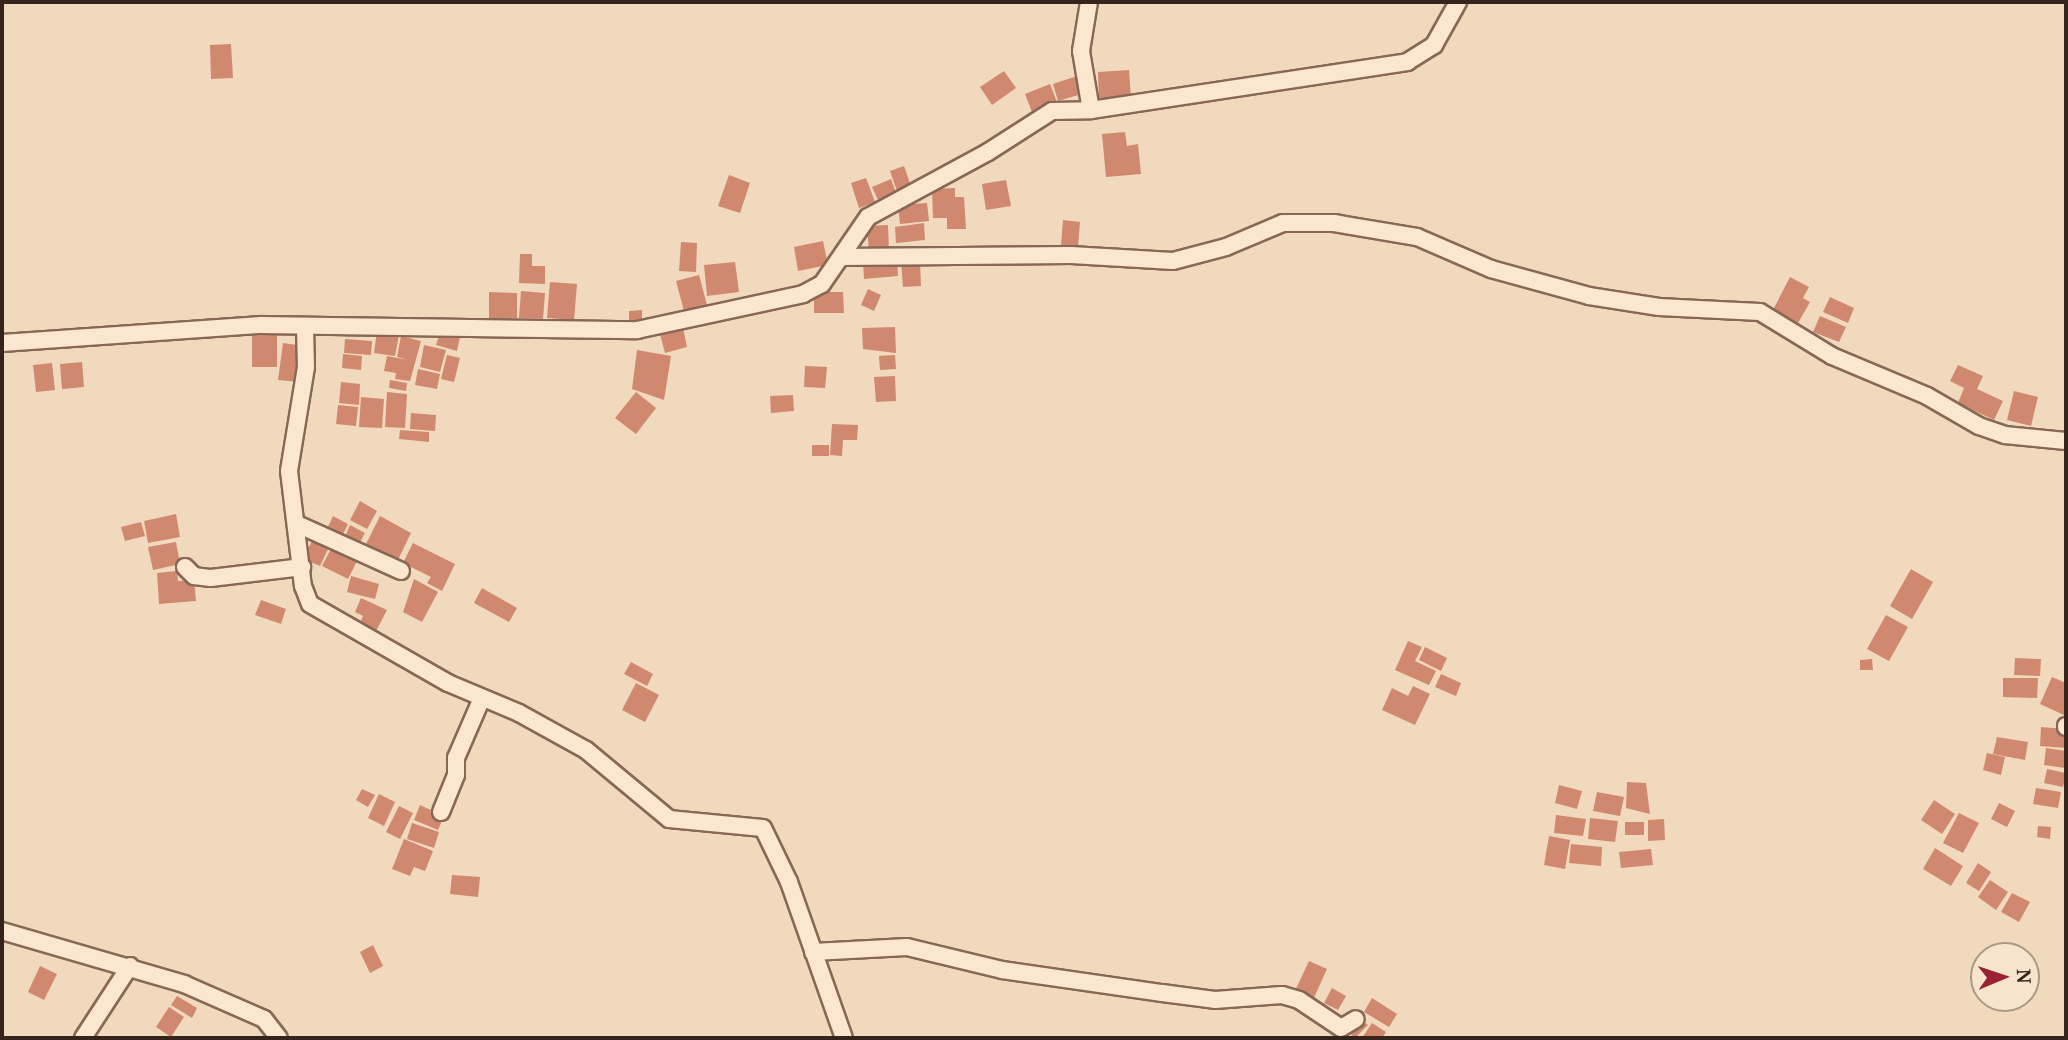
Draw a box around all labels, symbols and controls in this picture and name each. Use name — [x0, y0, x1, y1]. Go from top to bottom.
north arrow — [1970, 942, 2040, 1012]
text: N — [2011, 968, 2037, 984]

